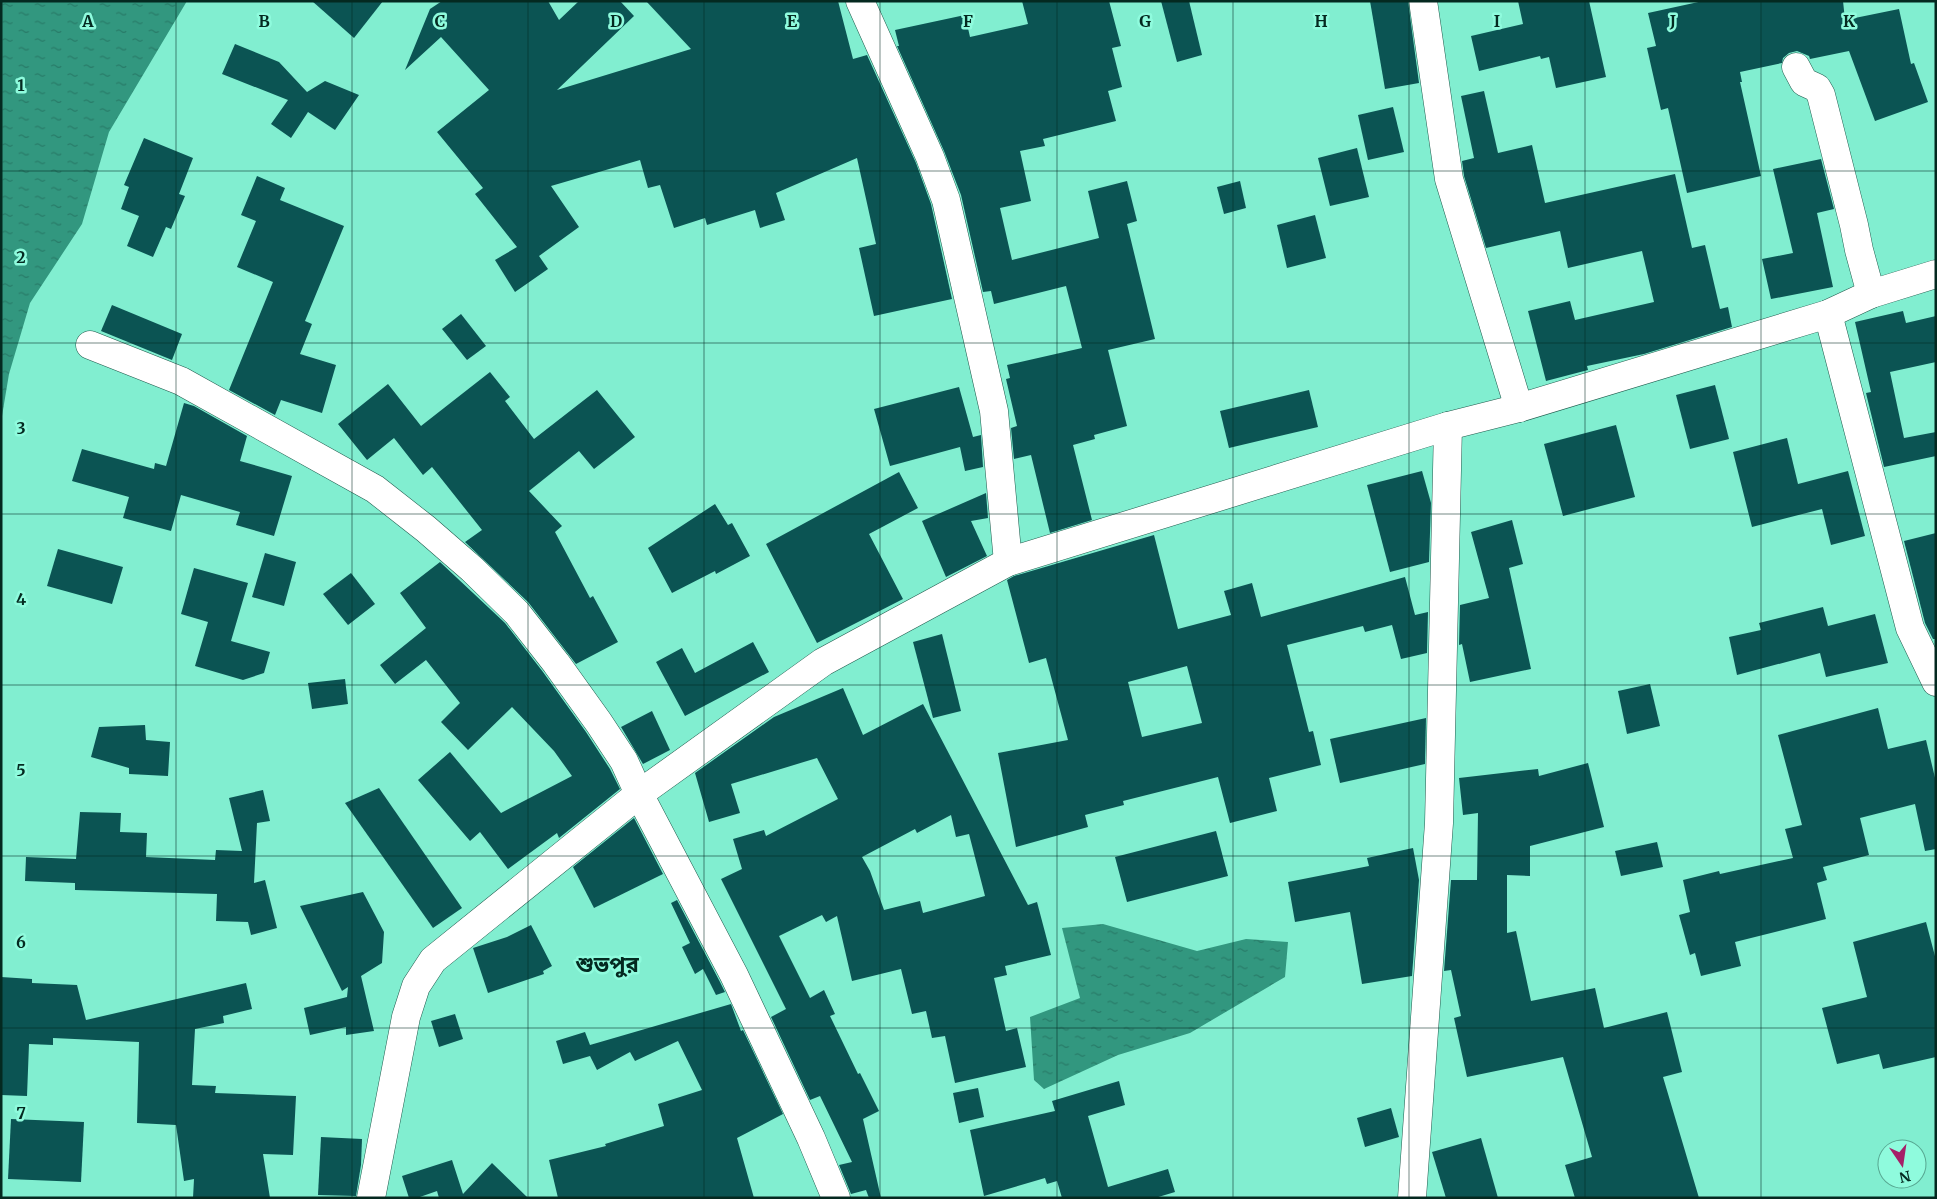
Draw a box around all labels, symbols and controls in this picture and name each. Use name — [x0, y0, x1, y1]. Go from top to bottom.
text: A — [81, 11, 94, 31]
text: B — [258, 11, 270, 31]
text: C — [435, 11, 445, 31]
text: D — [610, 11, 622, 31]
text: E — [787, 11, 798, 31]
text: F — [963, 11, 973, 31]
text: G — [1139, 11, 1151, 31]
text: H — [1314, 11, 1328, 31]
text: I — [1494, 11, 1500, 31]
text: J — [1669, 11, 1676, 31]
text: K — [1843, 11, 1855, 31]
text: 1 — [17, 75, 25, 95]
text: 2 — [16, 247, 26, 267]
text: 3 — [16, 418, 26, 438]
text: 4 — [16, 589, 26, 609]
text: 5 — [16, 760, 26, 780]
text: 6 — [16, 932, 26, 952]
district label: শুভপুর — [575, 950, 639, 978]
text: 7 — [16, 1103, 26, 1123]
north arrow — [1877, 1139, 1927, 1189]
text: N — [1898, 1167, 1912, 1187]

